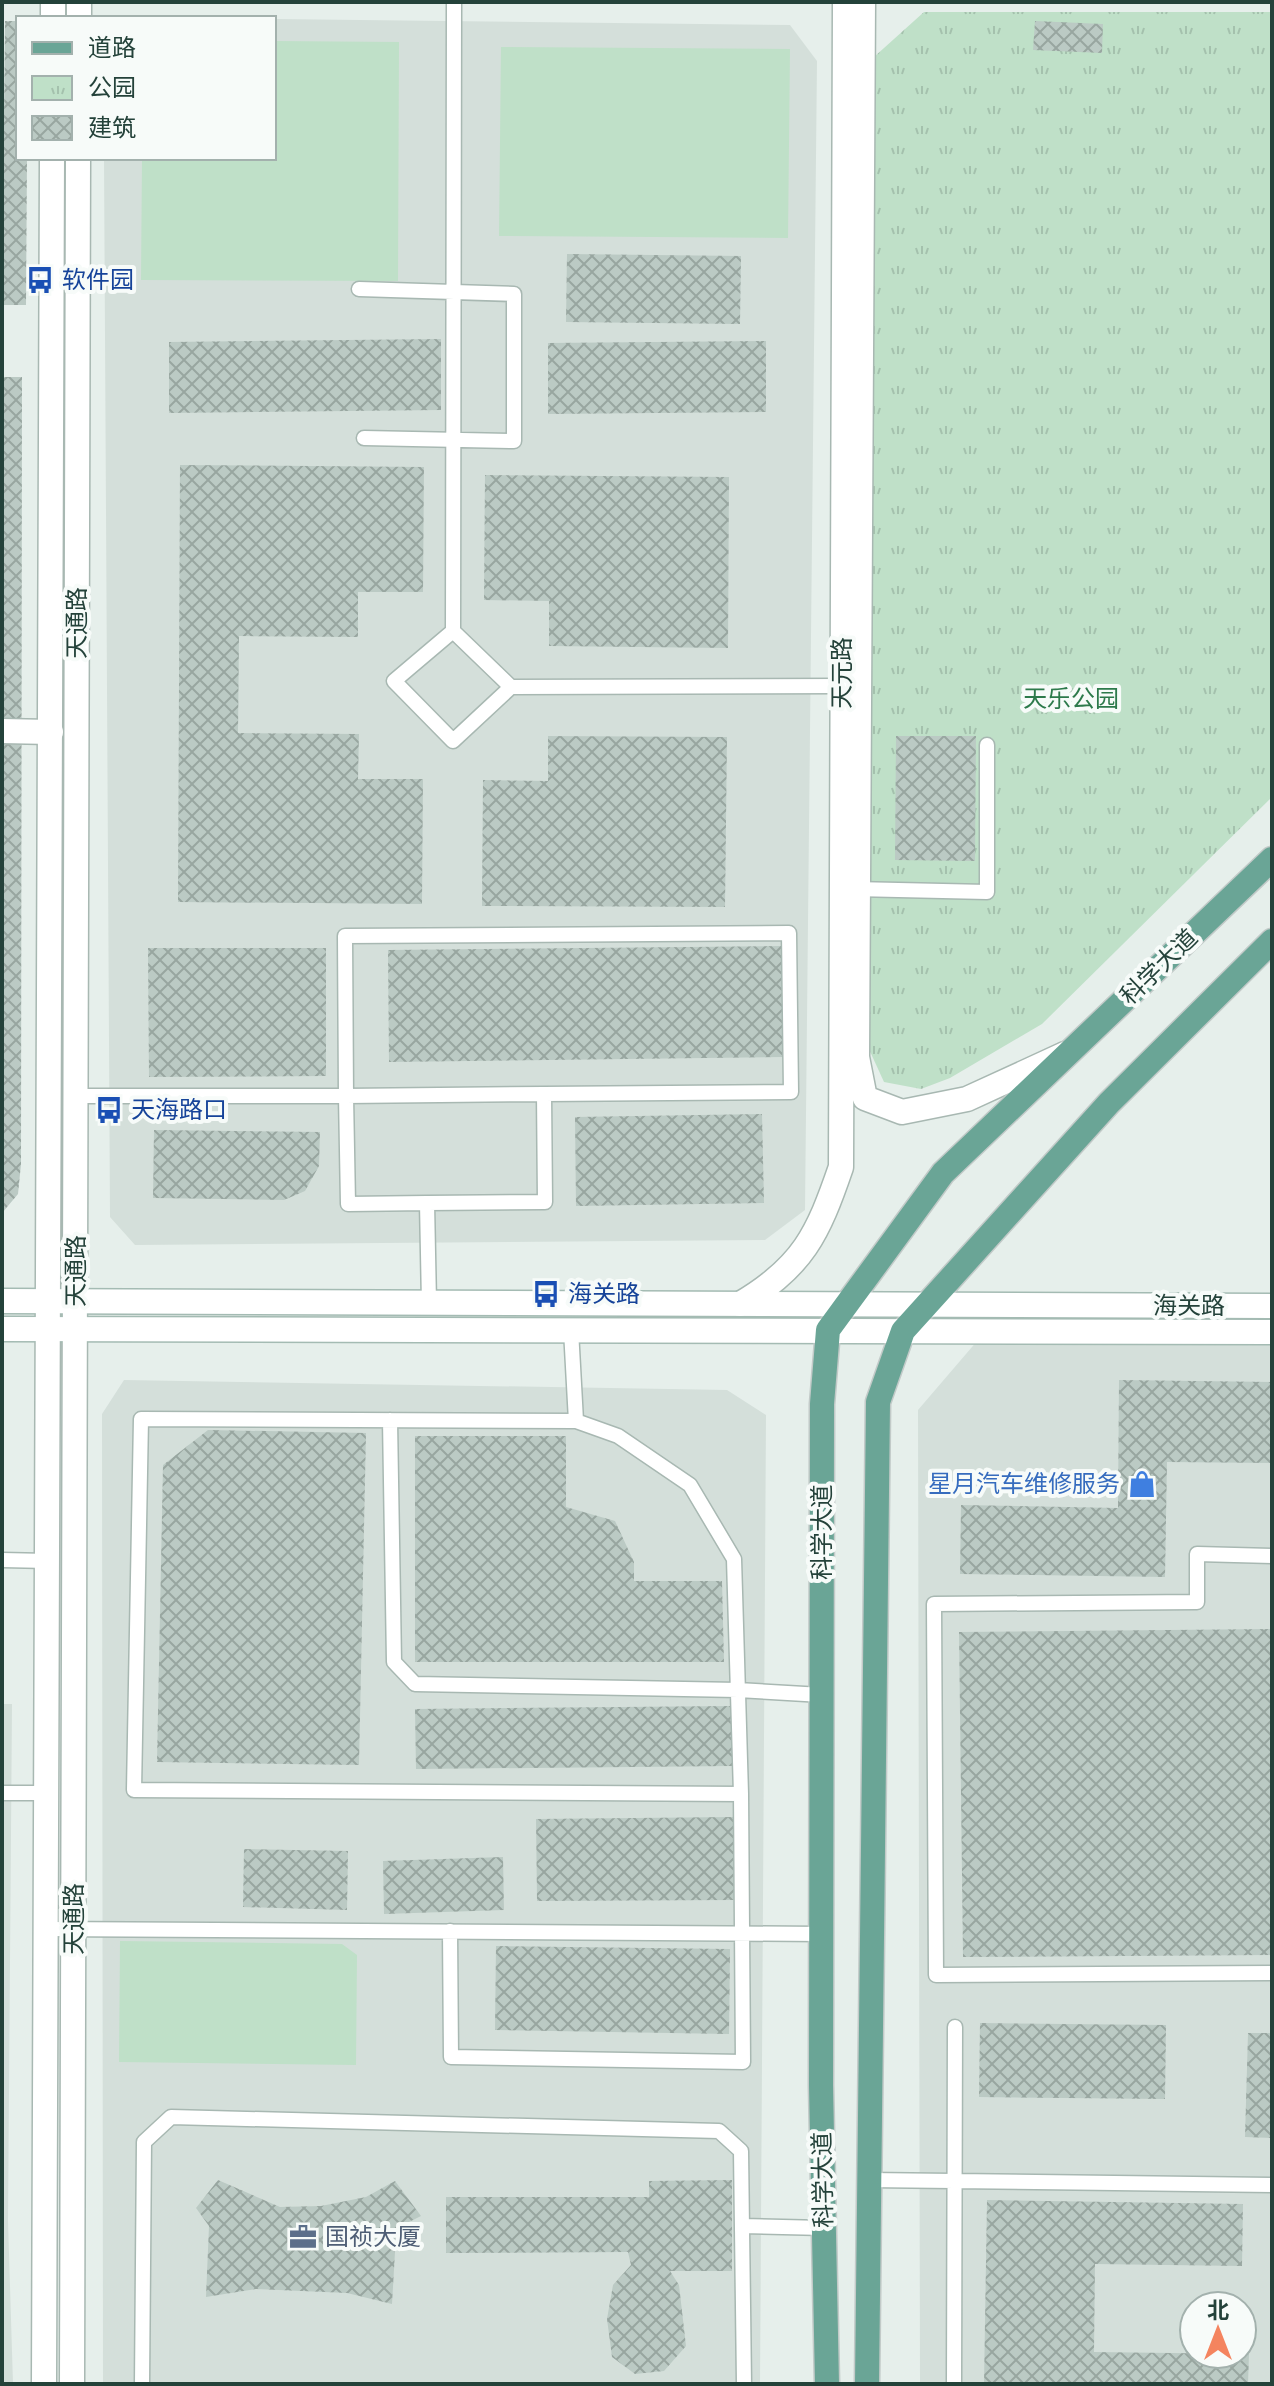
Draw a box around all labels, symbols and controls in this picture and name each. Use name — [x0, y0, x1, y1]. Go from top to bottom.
legend — [16, 16, 276, 160]
text: 道路 — [88, 34, 136, 62]
text: 公园 — [88, 74, 136, 102]
text: 建筑 — [88, 114, 136, 142]
bus stop icon: 软件园 — [25, 265, 55, 295]
place label: 软件园 — [62, 266, 134, 294]
street label: 天通路 — [63, 587, 91, 659]
street label: 天元路 — [828, 637, 856, 709]
park label: 天乐公园 — [1023, 685, 1119, 713]
street label: 科学大道 — [1115, 924, 1203, 1010]
bus stop icon: 天海路口 — [94, 1095, 124, 1125]
place label: 天海路口 — [131, 1096, 227, 1124]
street label: 天通路 — [62, 1235, 90, 1307]
bus stop icon: 海关路 — [531, 1279, 561, 1309]
place label: 海关路 — [568, 1280, 640, 1308]
street label: 海关路 — [1153, 1292, 1225, 1320]
shop icon: 星月汽车维修服务 — [1127, 1469, 1157, 1499]
place label: 星月汽车维修服务 — [928, 1470, 1120, 1498]
street label: 科学大道 — [808, 1484, 836, 1580]
street label: 天通路 — [60, 1883, 88, 1955]
street label: 科学大道 — [808, 2132, 838, 2228]
office icon: 国祯大厦 — [288, 2222, 318, 2252]
place label: 国祯大厦 — [325, 2223, 421, 2251]
north arrow — [1178, 2290, 1258, 2370]
text: 北 — [1207, 2298, 1229, 2323]

